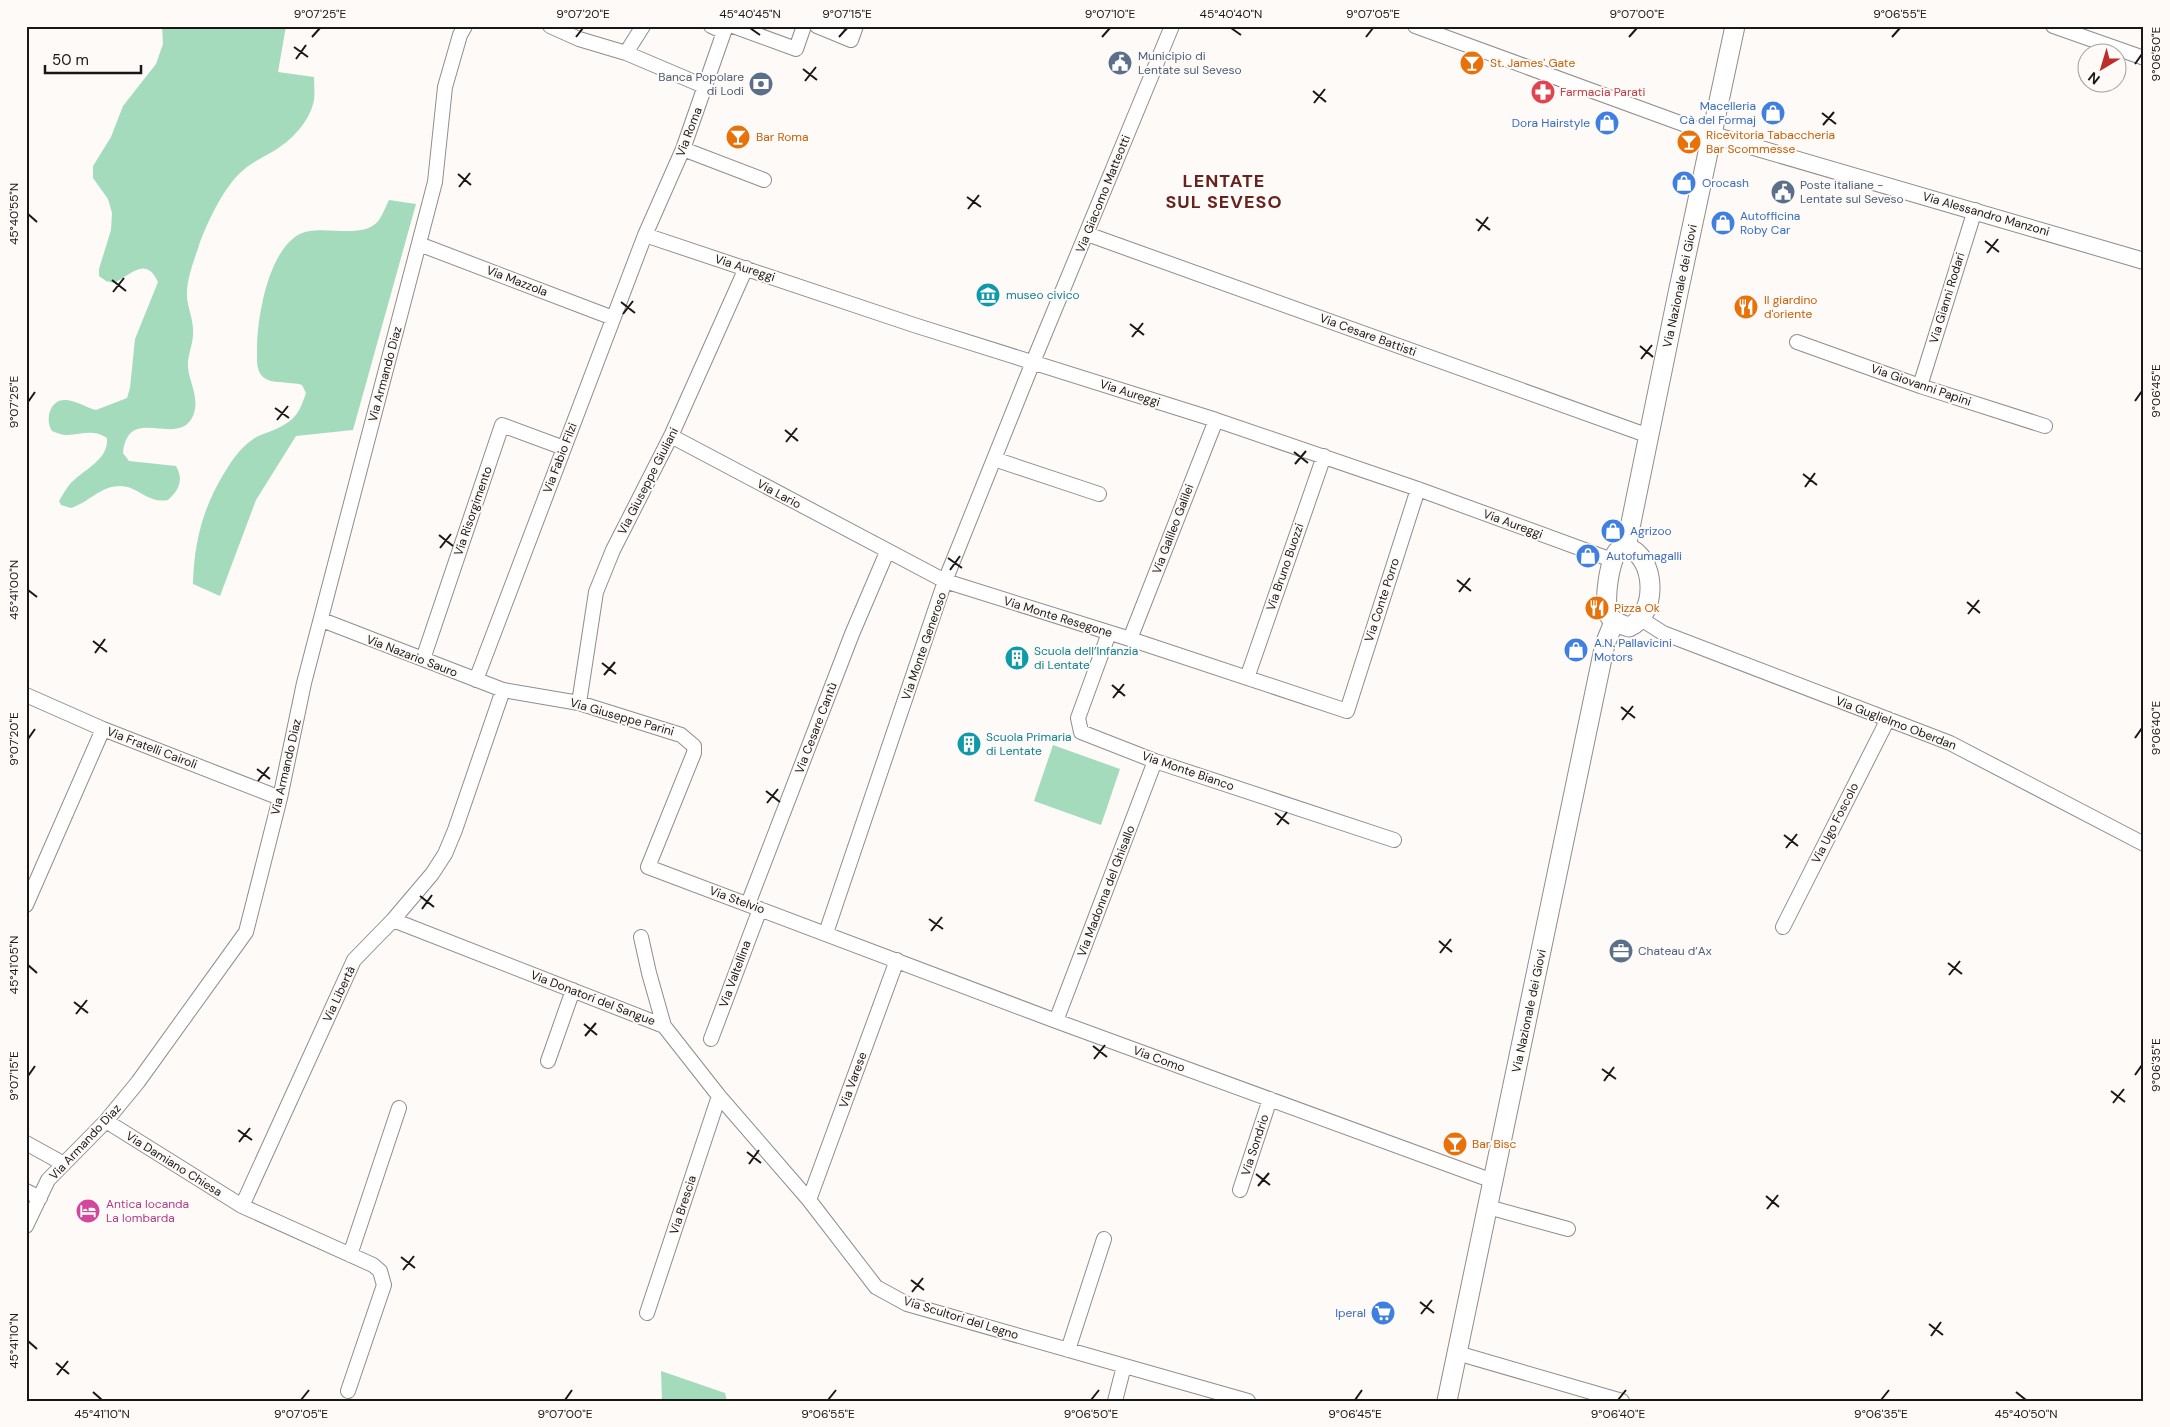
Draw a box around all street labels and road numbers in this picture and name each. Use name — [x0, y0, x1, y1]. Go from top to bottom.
street label: Via Roma — [672, 105, 706, 159]
street label: Via Giacomo Matteotti — [1072, 133, 1134, 255]
street label: Via Alessandro Manzoni — [1921, 188, 2052, 240]
street label: Via Nazionale dei Giovi — [1659, 223, 1701, 349]
street label: Via Gianni Rodari — [1926, 250, 1968, 345]
street label: Via Aureggi — [713, 251, 777, 285]
street label: Via Mazzola — [484, 262, 550, 300]
street label: Via Cesare Battisti — [1317, 310, 1419, 360]
street label: Via Armando Diaz — [365, 325, 405, 423]
street label: Via Giovanni Papini — [1869, 360, 1973, 410]
street label: Via Aureggi — [1098, 376, 1162, 410]
street label: Via Fabio Filzi — [539, 420, 581, 496]
street label: Via Giuseppe Giuliani — [614, 425, 682, 537]
street label: Via Risorgimento — [450, 464, 496, 558]
street label: Via Lario — [754, 476, 804, 512]
street label: Via Galileo Galilei — [1148, 482, 1198, 576]
street label: Via Aureggi — [1481, 506, 1545, 542]
street label: Via Bruno Buozzi — [1263, 521, 1307, 613]
street label: Via Conte Porro — [1361, 556, 1403, 644]
street label: Via Monte Generoso — [898, 590, 950, 702]
street label: Via Monte Resegone — [1002, 593, 1115, 641]
street label: Via Nazario Sauro — [364, 631, 460, 681]
street label: Via Cesare Cantù — [791, 680, 841, 776]
street label: Via Guglielmo Oberdan — [1833, 693, 1959, 753]
street label: Via Giuseppe Parini — [568, 694, 676, 740]
street label: Via Armando Diaz — [267, 717, 305, 817]
street label: Via Fratelli Cairoli — [105, 723, 200, 773]
street label: Via Monte Bianco — [1140, 748, 1236, 794]
street label: Via Ugo Foscolo — [1808, 780, 1862, 866]
street label: Via Madonna del Ghisallo — [1074, 823, 1138, 959]
street label: Via Stelvio — [707, 883, 767, 917]
street label: Via Valtellina — [715, 938, 755, 1010]
street label: Via Nazionale dei Giovi — [1508, 948, 1550, 1074]
street label: Via Libertà — [319, 964, 359, 1024]
street label: Via Donatori del Sangue — [528, 967, 658, 1029]
street label: Via Como — [1131, 1042, 1187, 1076]
street label: Via Varese — [835, 1050, 871, 1110]
street label: Via Armando Diaz — [46, 1101, 124, 1183]
street label: Via Sondrio — [1238, 1112, 1272, 1178]
street label: Via Damiano Chiesa — [123, 1128, 225, 1200]
street label: Via Brescia — [666, 1173, 700, 1237]
street label: Via Scultori del Legno — [901, 1293, 1021, 1343]

